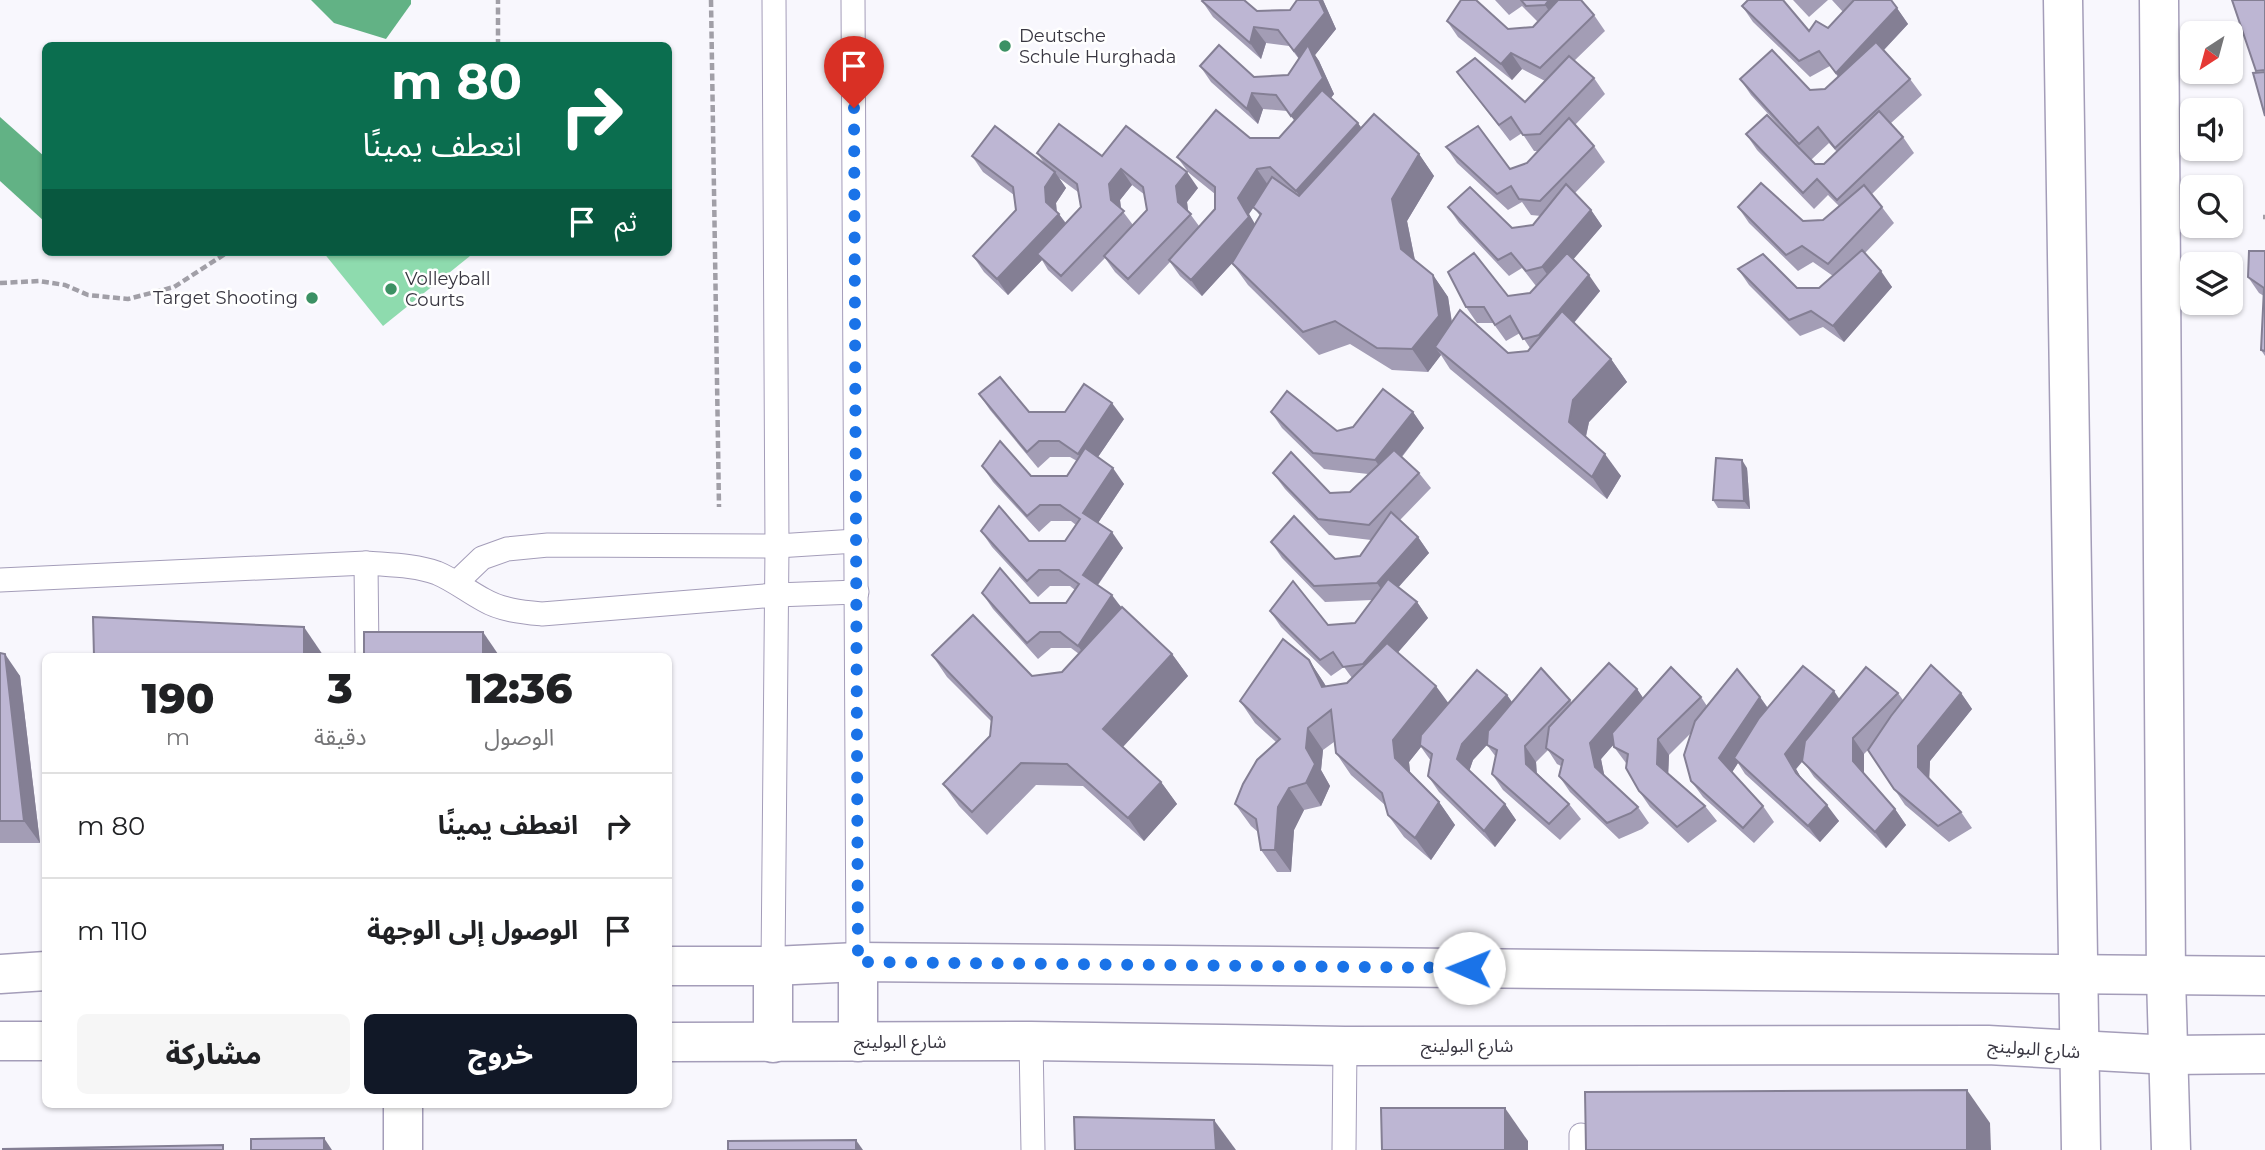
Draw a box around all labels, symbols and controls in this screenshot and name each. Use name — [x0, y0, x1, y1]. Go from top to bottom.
north arrow — [2180, 21, 2244, 84]
map controls — [2180, 21, 2243, 315]
place label: Deutsche Schule Hurghada — [1019, 25, 1176, 68]
pin — [824, 36, 884, 108]
marker: Deutsche Schule Hurghada — [997, 38, 1013, 54]
icon: arrive — [835, 47, 873, 85]
text: 80 m — [391, 52, 522, 111]
icon: right — [546, 70, 637, 161]
button: sound — [2180, 98, 2243, 161]
text: انعطف يمينًا — [363, 125, 522, 164]
button: search — [2180, 175, 2243, 238]
icon: arrive — [563, 203, 601, 241]
text: ثم — [615, 206, 637, 238]
button: layers — [2180, 252, 2243, 315]
place label: Volleyball Courts — [405, 268, 491, 311]
marker: Volleyball Courts — [383, 281, 399, 297]
place label: Target Shooting — [153, 287, 298, 309]
marker: Target Shooting — [304, 290, 320, 306]
text: 3 — [328, 662, 353, 714]
text: 12:36 — [466, 662, 573, 714]
text: 190 — [142, 672, 215, 724]
text: m — [166, 723, 190, 751]
text: دقيقة — [314, 723, 366, 751]
text: الوصول — [484, 723, 554, 751]
icon: right — [599, 807, 637, 845]
text: انعطف يمينًا — [438, 809, 578, 841]
text: 80 m — [77, 810, 145, 842]
icon: arrive — [599, 912, 637, 950]
text: الوصول إلى الوجهة — [367, 914, 578, 946]
text: 110 m — [77, 915, 147, 947]
position arrow — [1432, 931, 1506, 1005]
button: مشاركة — [77, 1014, 350, 1094]
button: خروج — [364, 1014, 637, 1094]
street label: شارع البولينج — [854, 1031, 946, 1056]
street label: شارع البولينج — [1421, 1035, 1513, 1060]
street label: شارع البولينج — [1987, 1035, 2081, 1066]

